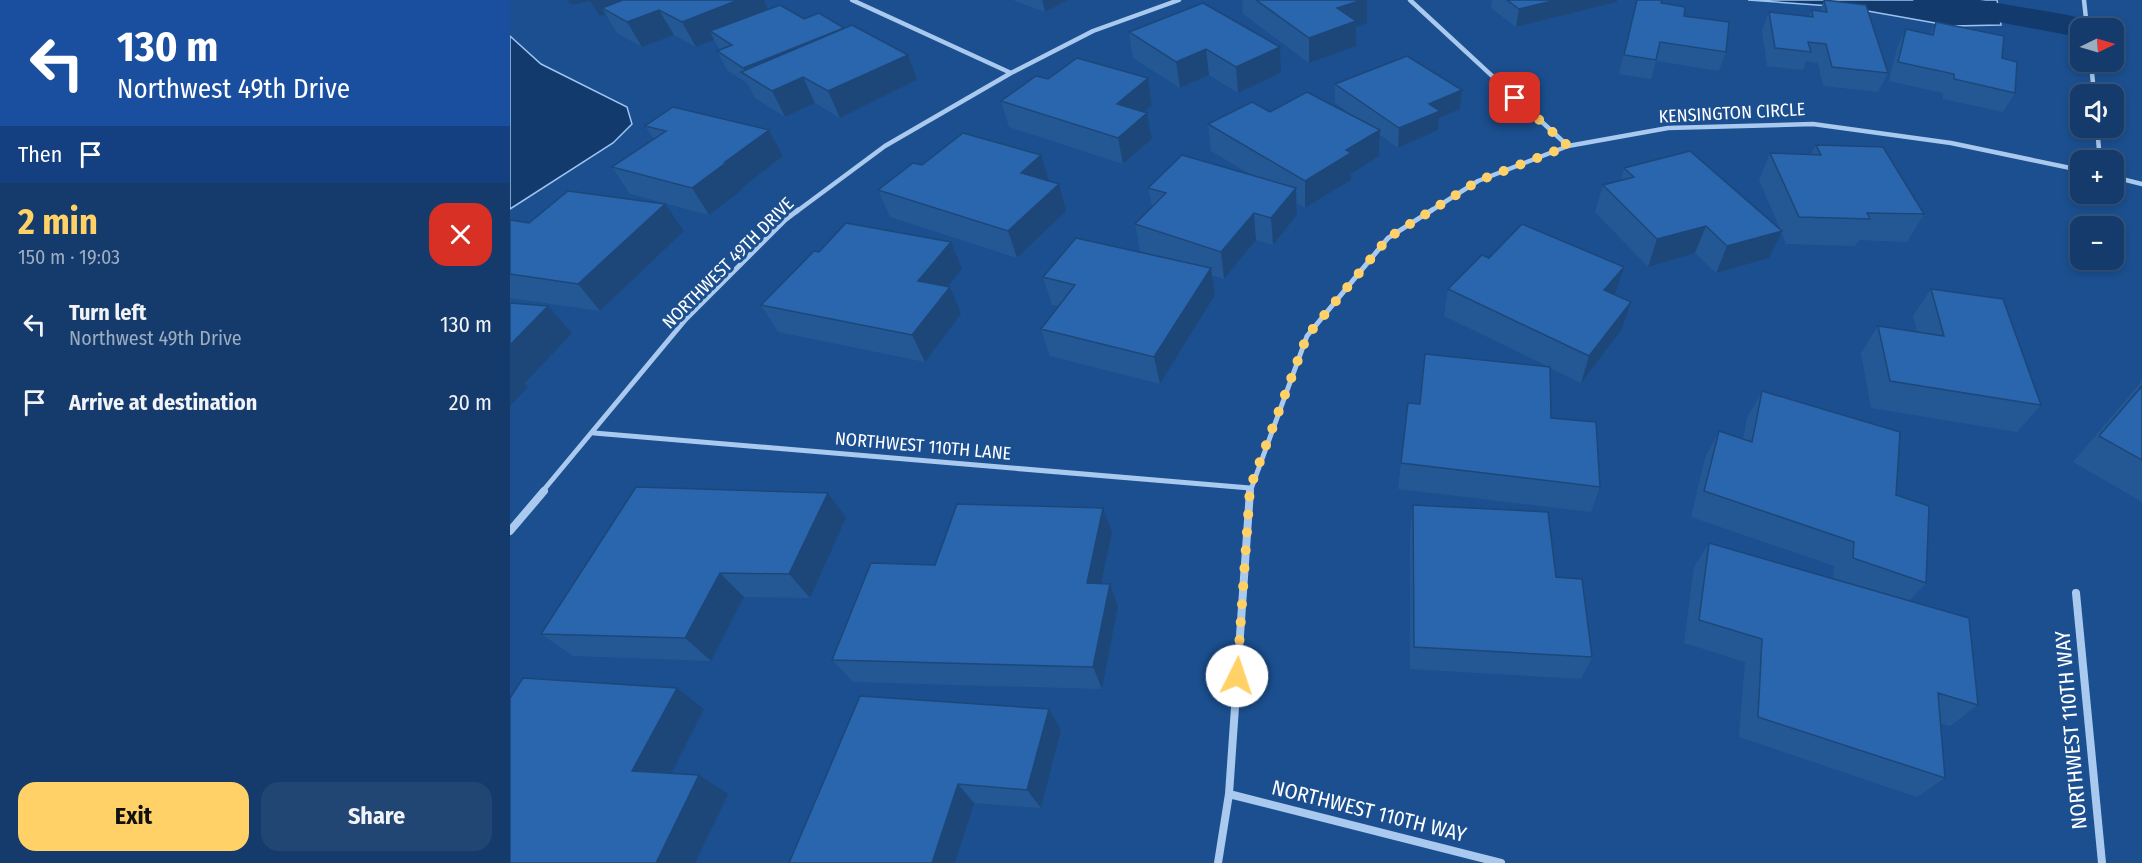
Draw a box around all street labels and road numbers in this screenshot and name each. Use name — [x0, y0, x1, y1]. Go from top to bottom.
street label: KENSINGTON CIRCLE — [1658, 98, 1806, 128]
street label: NORTHWEST 49TH DRIVE — [658, 193, 798, 333]
street label: NORTHWEST 110TH LANE — [834, 427, 1012, 465]
street label: NORTHWEST 110TH WAY — [2049, 629, 2093, 830]
street label: NORTHWEST 110TH WAY — [1269, 774, 1469, 848]

